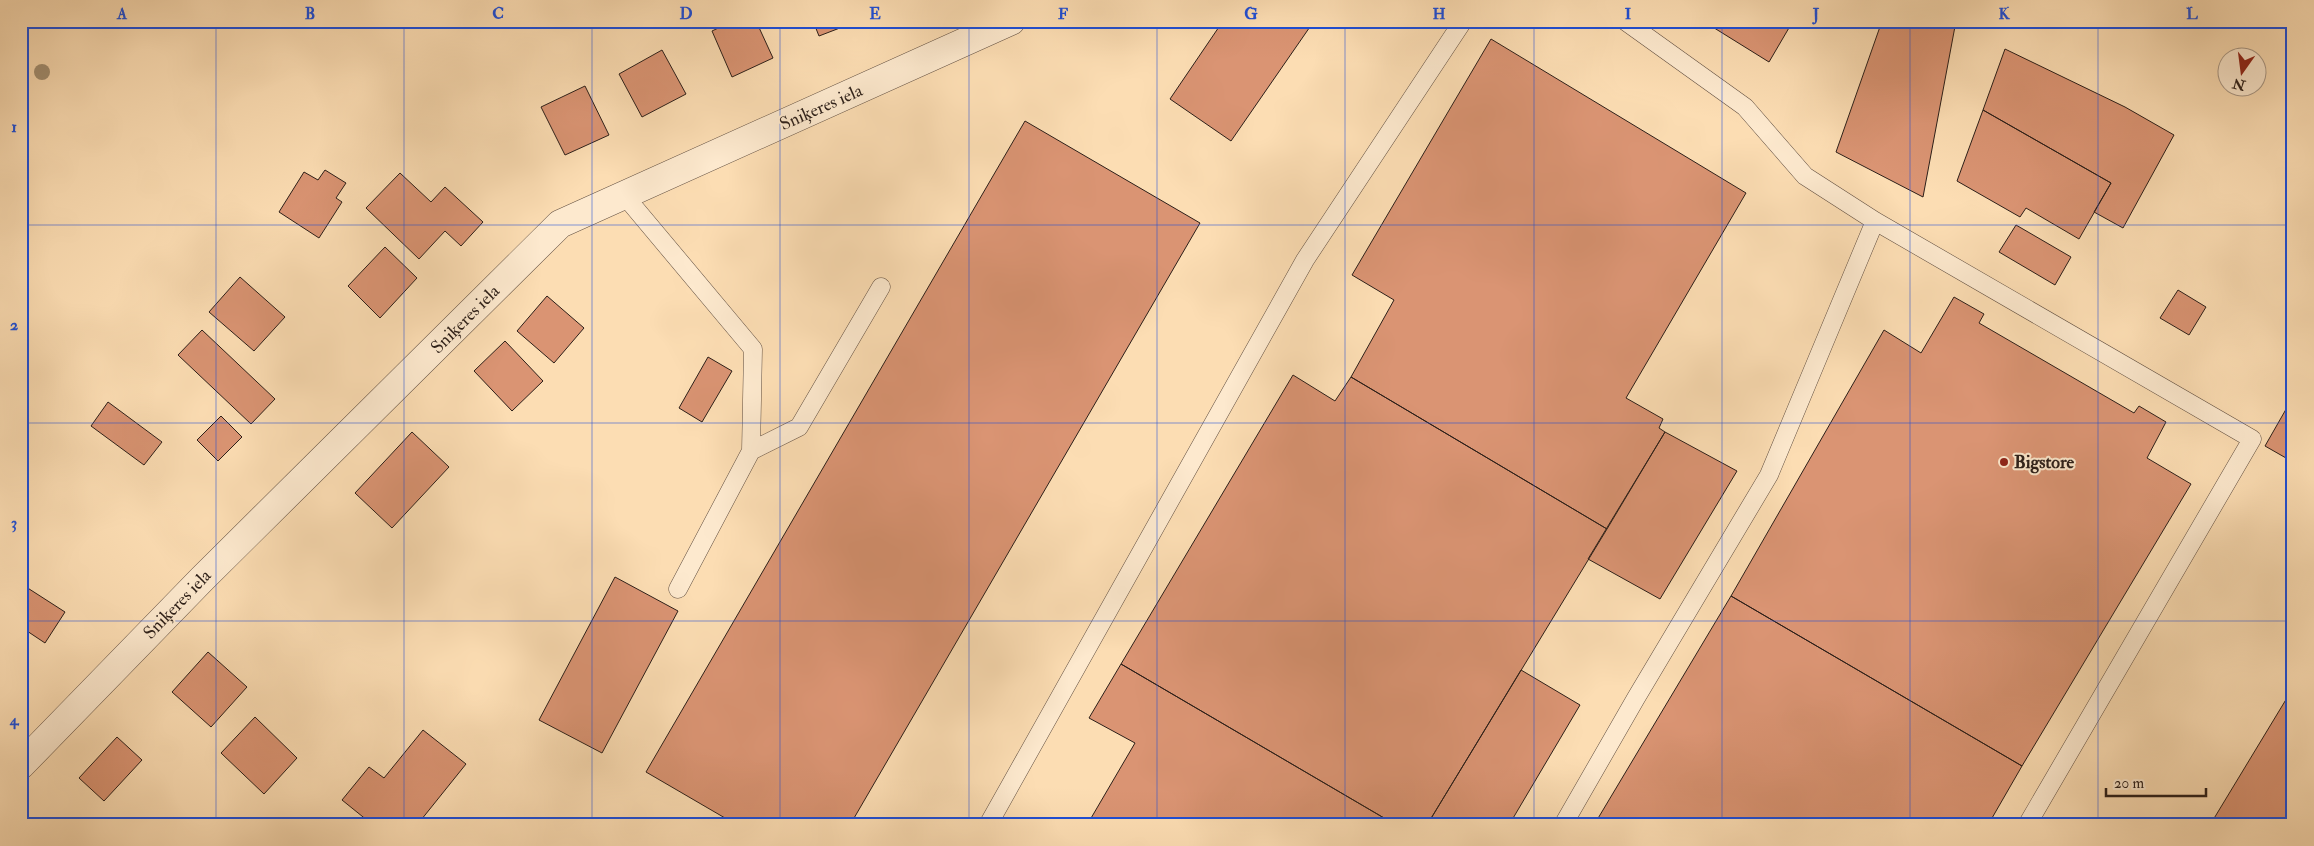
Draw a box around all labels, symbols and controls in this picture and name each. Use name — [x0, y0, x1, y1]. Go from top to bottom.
text: A — [116, 4, 128, 24]
text: B — [305, 4, 315, 24]
text: C — [492, 4, 504, 24]
text: D — [679, 4, 693, 24]
text: E — [869, 4, 881, 24]
text: F — [1058, 4, 1068, 24]
text: G — [1244, 4, 1258, 24]
text: H — [1432, 4, 1446, 24]
text: I — [1625, 4, 1632, 24]
text: J — [1812, 4, 1820, 25]
text: K — [1998, 4, 2010, 24]
text: L — [2186, 4, 2198, 24]
north arrow — [2216, 48, 2266, 98]
text: N — [2230, 74, 2248, 94]
street label: Sniķeres iela — [776, 79, 867, 136]
text: 1 — [11, 117, 17, 137]
street label: Sniķeres iela — [426, 280, 505, 359]
text: 2 — [10, 315, 18, 335]
place label: Bigstore — [2014, 451, 2075, 474]
marker: Bigstore — [1998, 456, 2010, 468]
text: 3 — [11, 513, 17, 533]
street label: Sniķeres iela — [138, 564, 217, 644]
text: 4 — [9, 710, 20, 730]
scale bar — [2106, 766, 2206, 798]
text: 20 m — [2114, 774, 2144, 793]

